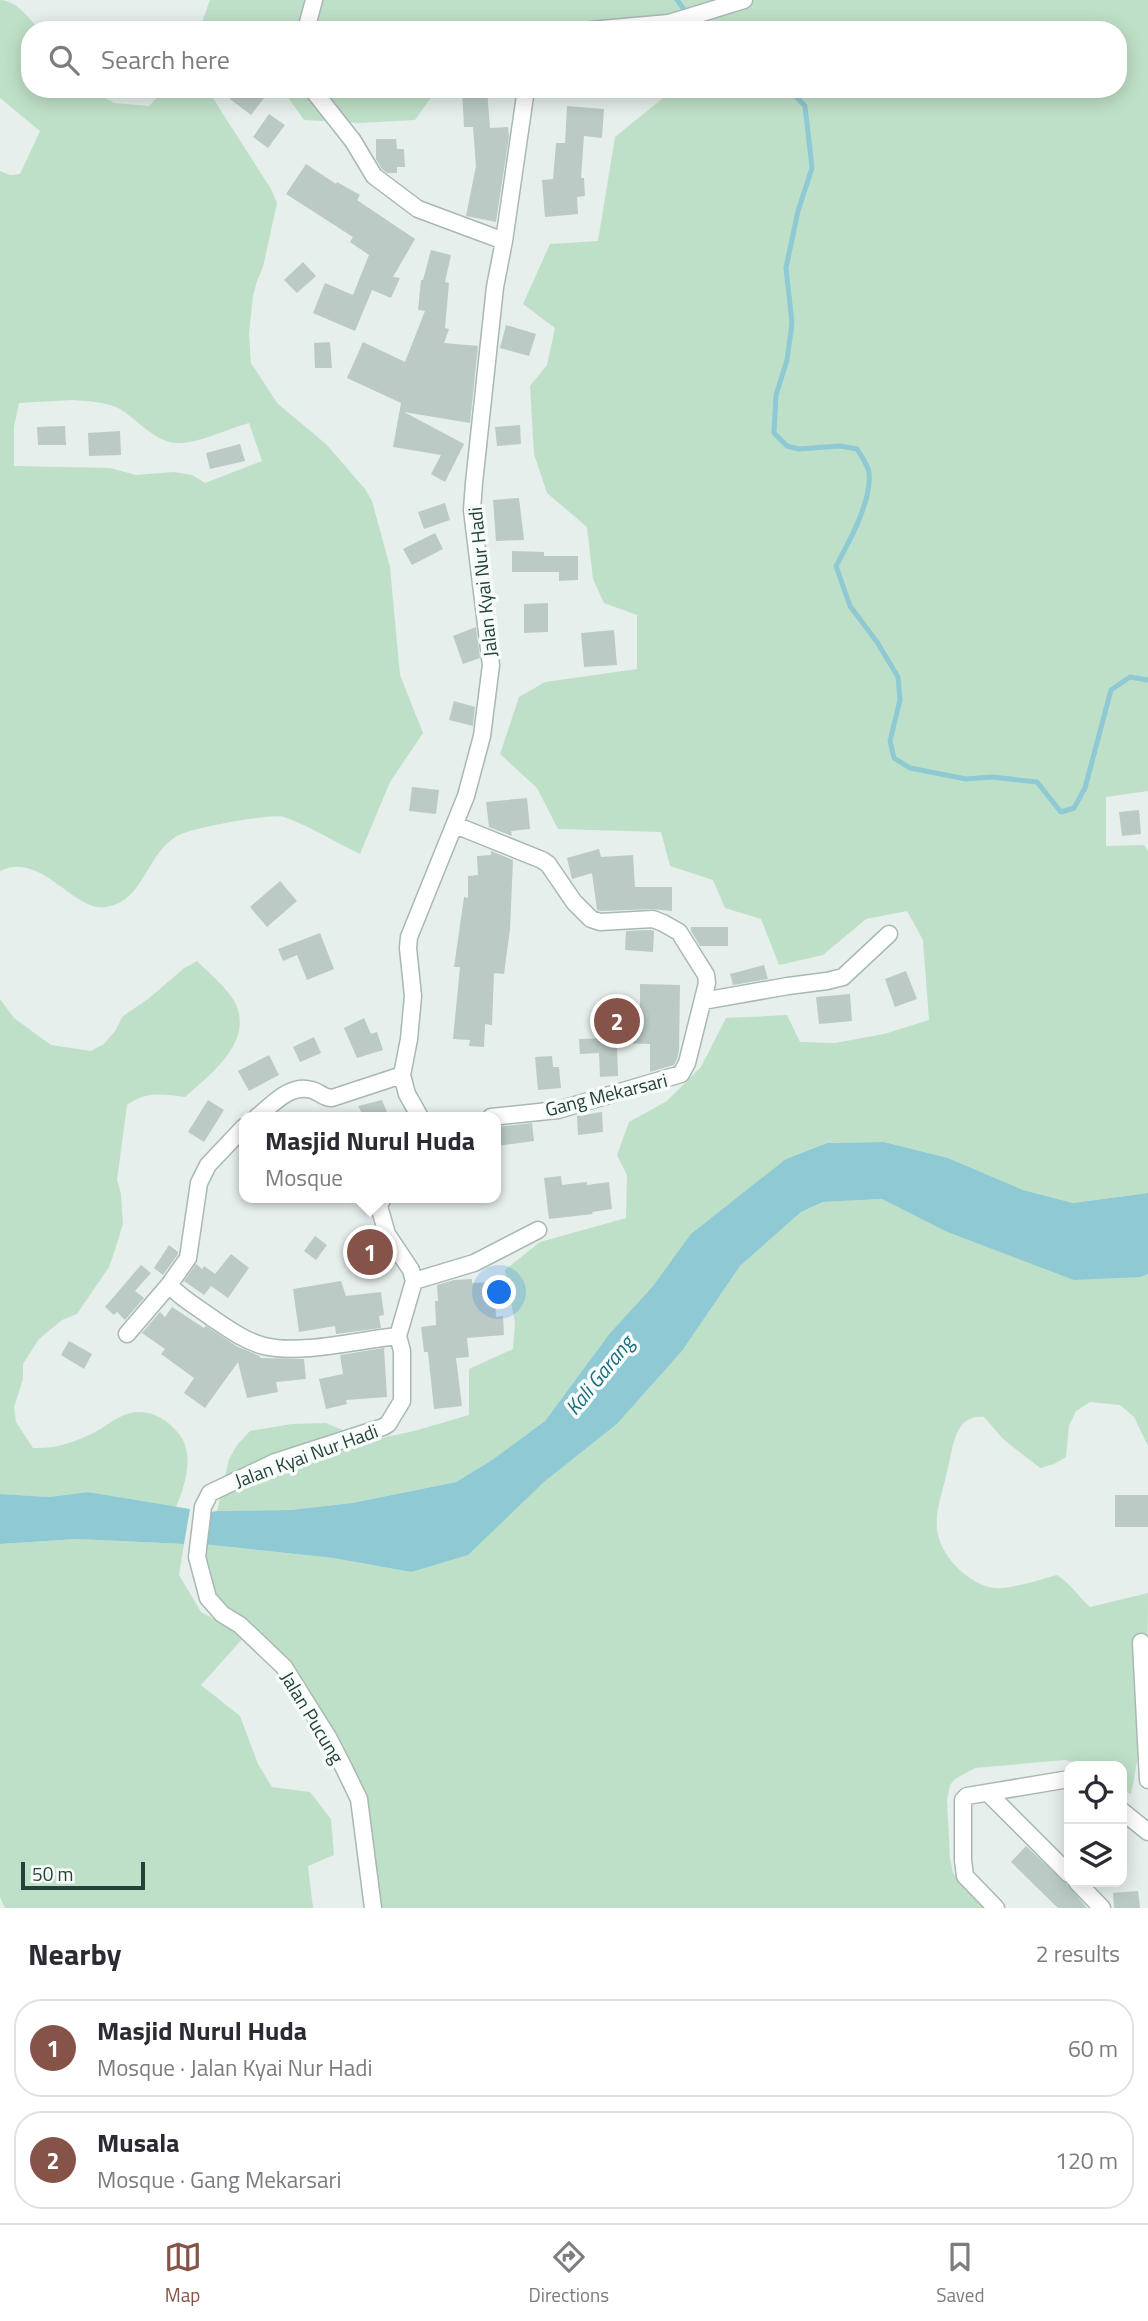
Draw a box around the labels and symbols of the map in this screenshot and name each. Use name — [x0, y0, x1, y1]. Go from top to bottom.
street label: Jalan Kyai Nur Hadi — [460, 506, 504, 658]
pin: 2 — [594, 995, 640, 1047]
street label: Gang Mekarsari — [542, 1065, 670, 1123]
pin: 1 — [347, 1226, 393, 1278]
your location — [482, 1275, 516, 1309]
water label: Kali Garang — [557, 1327, 642, 1422]
street label: Jalan Kyai Nur Hadi — [230, 1416, 382, 1494]
street label: Jalan Pucung — [274, 1665, 352, 1769]
scale bar — [21, 1859, 145, 1891]

